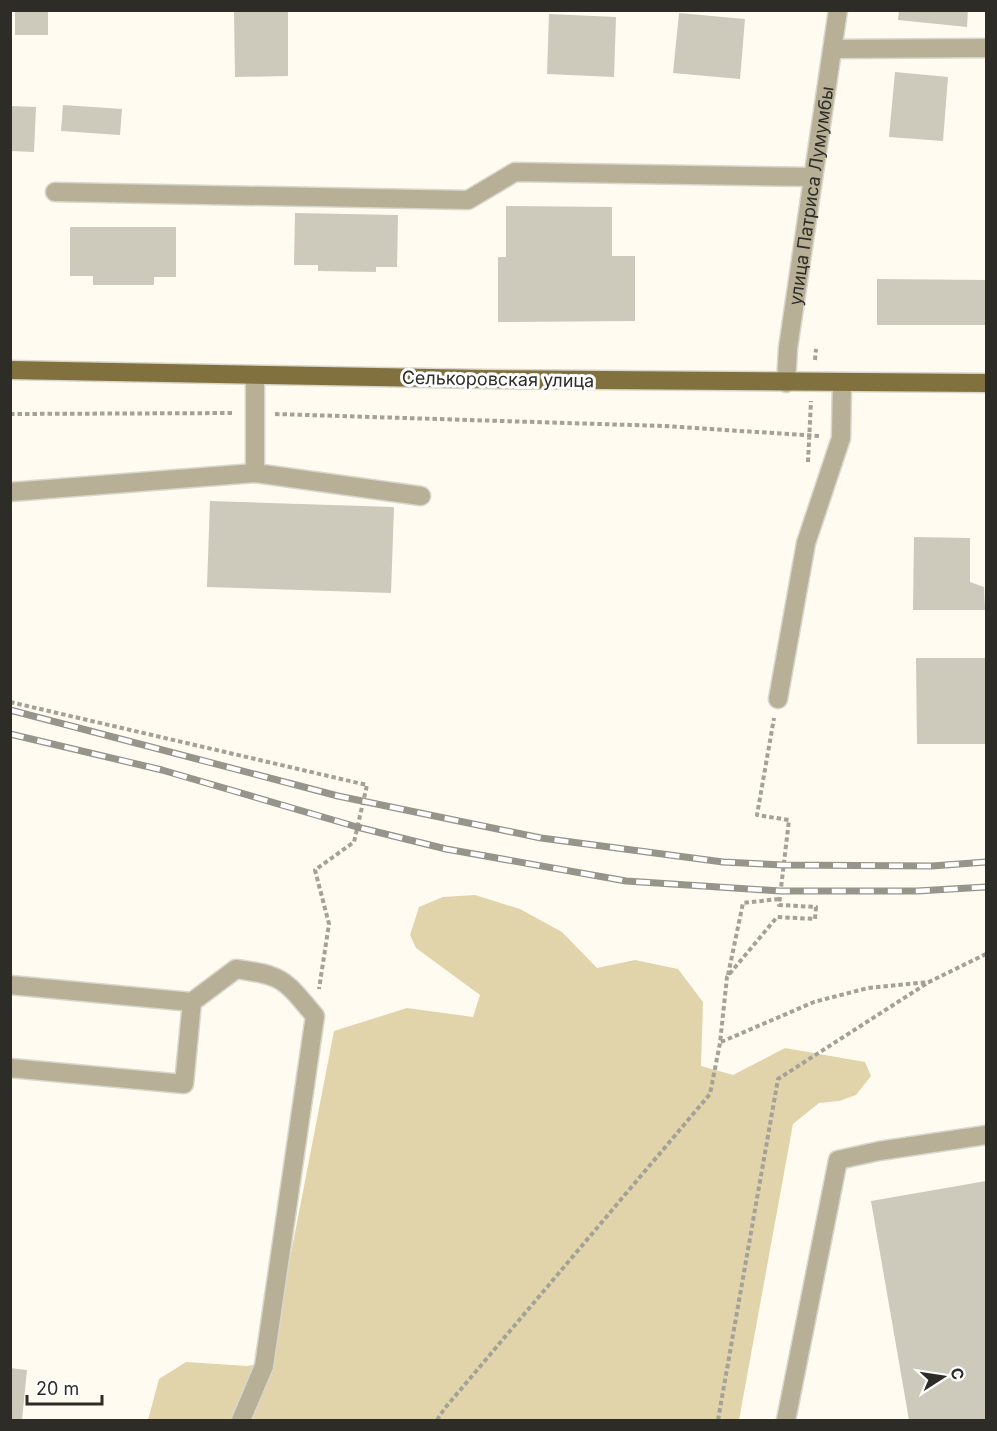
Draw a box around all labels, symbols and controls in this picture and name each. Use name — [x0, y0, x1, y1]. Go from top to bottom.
street label: улица Патриса Лумумбы — [784, 85, 837, 307]
street label: Селькоровская улица — [402, 367, 594, 391]
north arrow — [913, 1347, 973, 1407]
text: С — [947, 1366, 969, 1382]
scale bar — [27, 1368, 102, 1406]
text: 20 m — [36, 1378, 79, 1399]

